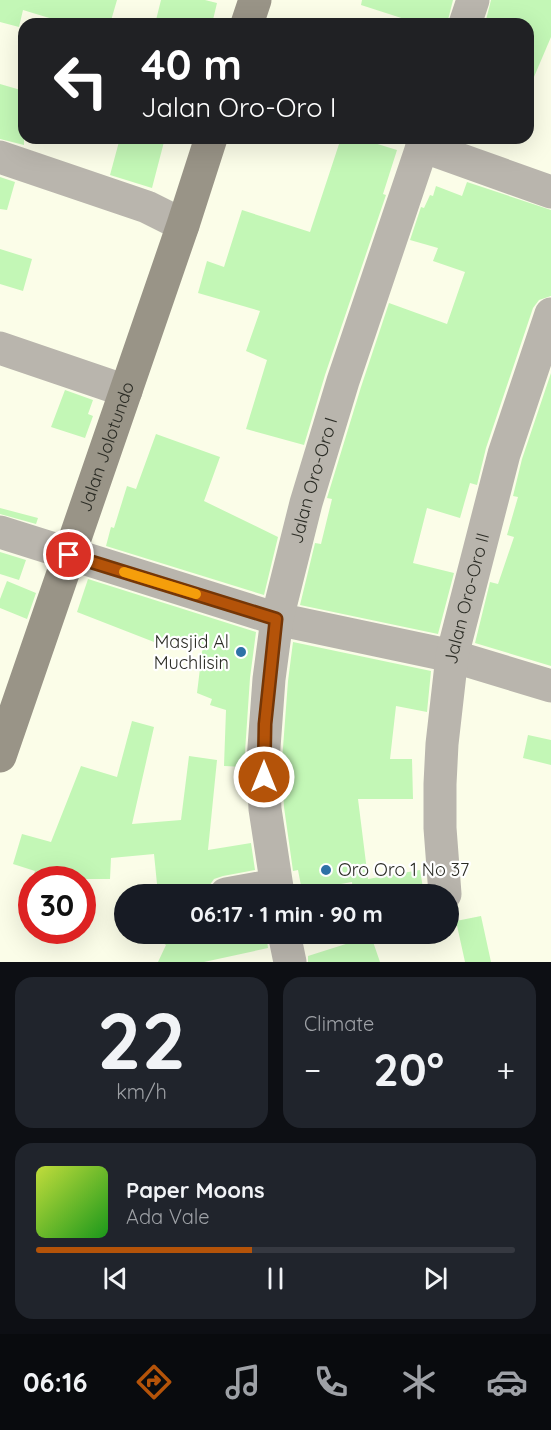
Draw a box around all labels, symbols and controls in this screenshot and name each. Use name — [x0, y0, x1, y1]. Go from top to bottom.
text: 40 m — [141, 38, 242, 91]
icon: left — [42, 42, 120, 120]
text: Jalan Oro-Oro I — [141, 90, 337, 124]
street label: Jalan Jolotundo — [73, 379, 139, 515]
street label: Jalan Oro-Oro I — [284, 414, 342, 546]
pin — [43, 529, 94, 580]
street label: Jalan Oro-Oro II — [439, 530, 494, 665]
icon: arrive — [52, 538, 85, 571]
place label: Masjid Al Muchlisin — [154, 630, 229, 674]
marker: Masjid Al Muchlisin — [234, 645, 248, 659]
position arrow — [232, 745, 296, 809]
place label: Oro Oro 1 No 37 — [338, 858, 469, 881]
marker: Oro Oro 1 No 37 — [319, 863, 333, 877]
speed limit sign: 30 — [18, 866, 96, 944]
text: 06:17 · 1 min · 90 m — [190, 900, 383, 928]
text: 22 — [97, 991, 186, 1089]
text: Climate — [304, 1011, 374, 1036]
text: 20° — [373, 1041, 444, 1097]
text: − — [304, 1049, 321, 1090]
text: + — [496, 1049, 515, 1090]
text: km/h — [116, 1079, 167, 1104]
text: Paper Moons — [126, 1176, 265, 1204]
text: Ada Vale — [126, 1204, 210, 1229]
icon: previous — [99, 1262, 132, 1295]
icon: pause — [259, 1262, 292, 1295]
icon: next — [419, 1262, 452, 1295]
icon: directions — [133, 1361, 175, 1403]
icon: music — [222, 1361, 264, 1403]
icon: phone — [310, 1361, 352, 1403]
icon: climate — [398, 1361, 440, 1403]
icon: car — [486, 1361, 528, 1403]
text: 06:16 — [23, 1365, 87, 1399]

